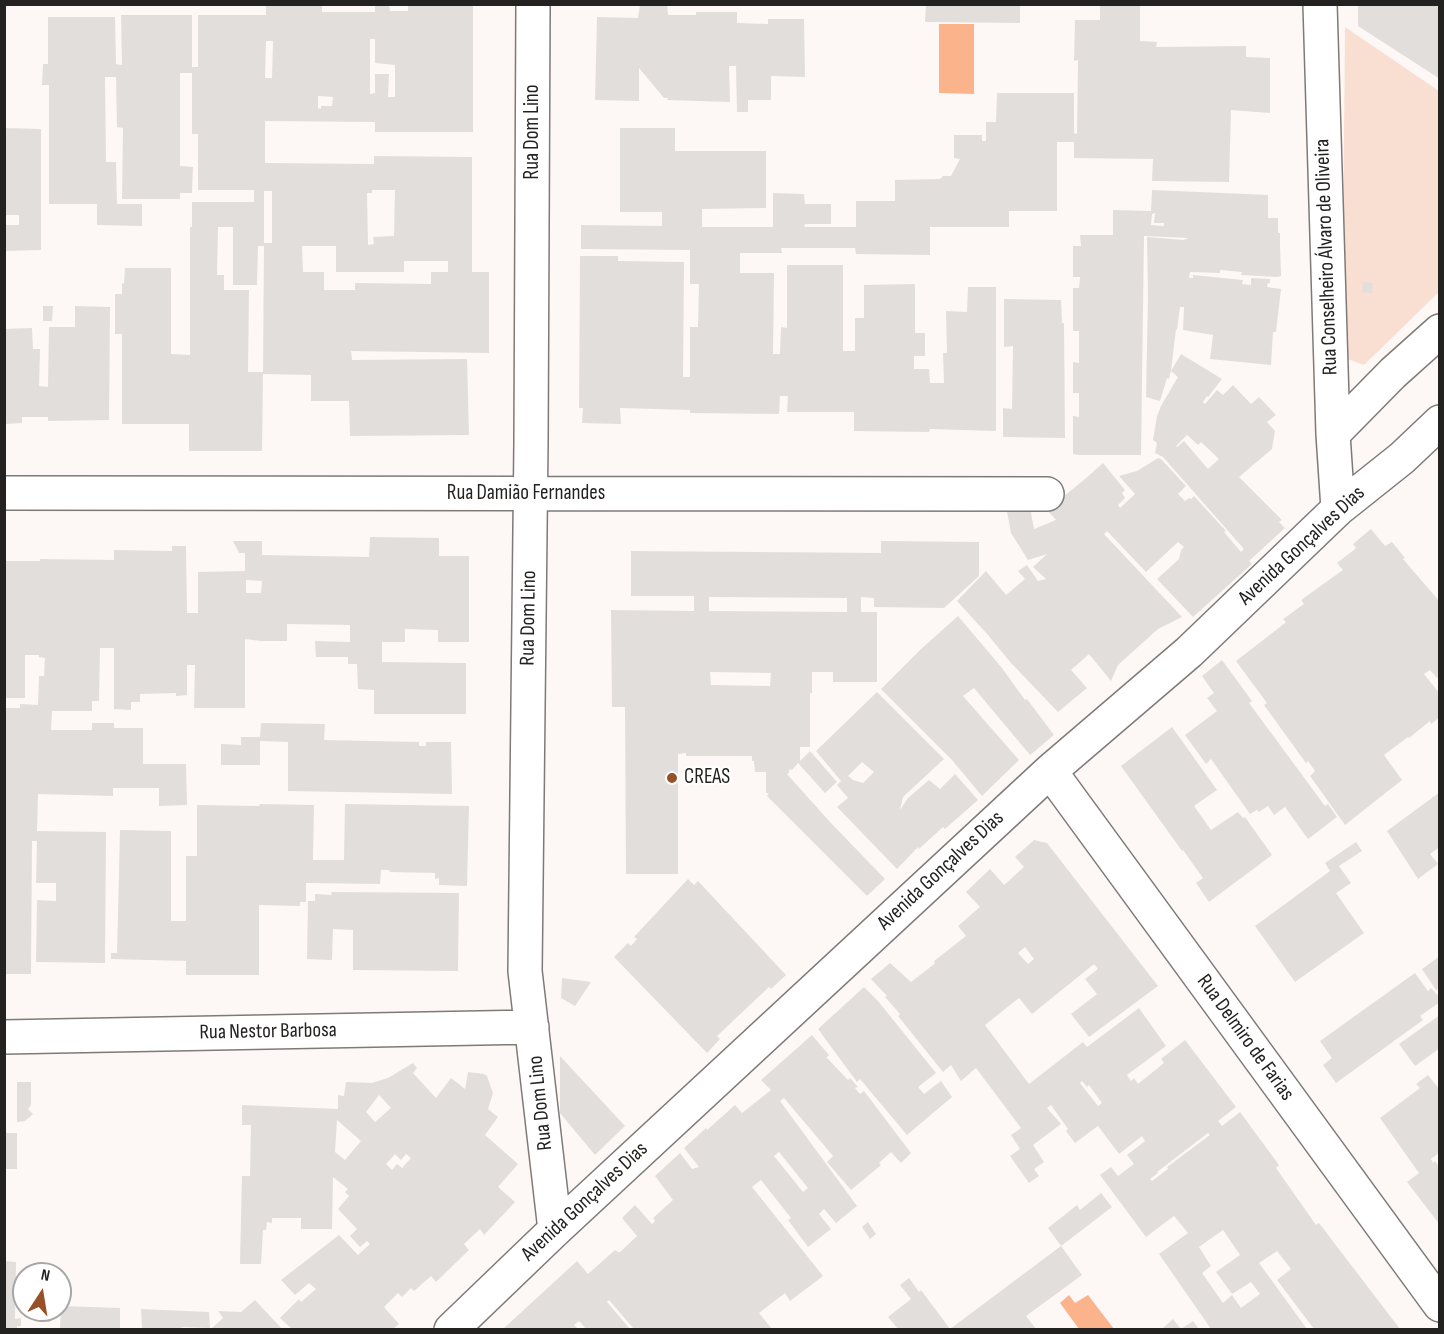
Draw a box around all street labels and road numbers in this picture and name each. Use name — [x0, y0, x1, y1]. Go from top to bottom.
street label: Rua Dom Lino — [520, 84, 546, 180]
street label: Rua Conselheiro Álvaro de Oliveira — [1310, 138, 1344, 376]
street label: Rua Damião Fernandes — [447, 481, 605, 507]
street label: Avenida Gonçalves Dias — [1234, 481, 1370, 611]
street label: Rua Dom Lino — [516, 570, 542, 666]
street label: Avenida Gonçalves Dias — [873, 806, 1009, 936]
street label: Rua Delmiro de Farias — [1191, 970, 1299, 1106]
street label: Rua Nestor Barbosa — [199, 1018, 337, 1046]
street label: Rua Dom Lino — [523, 1054, 559, 1152]
street label: Avenida Gonçalves Dias — [517, 1137, 653, 1267]

